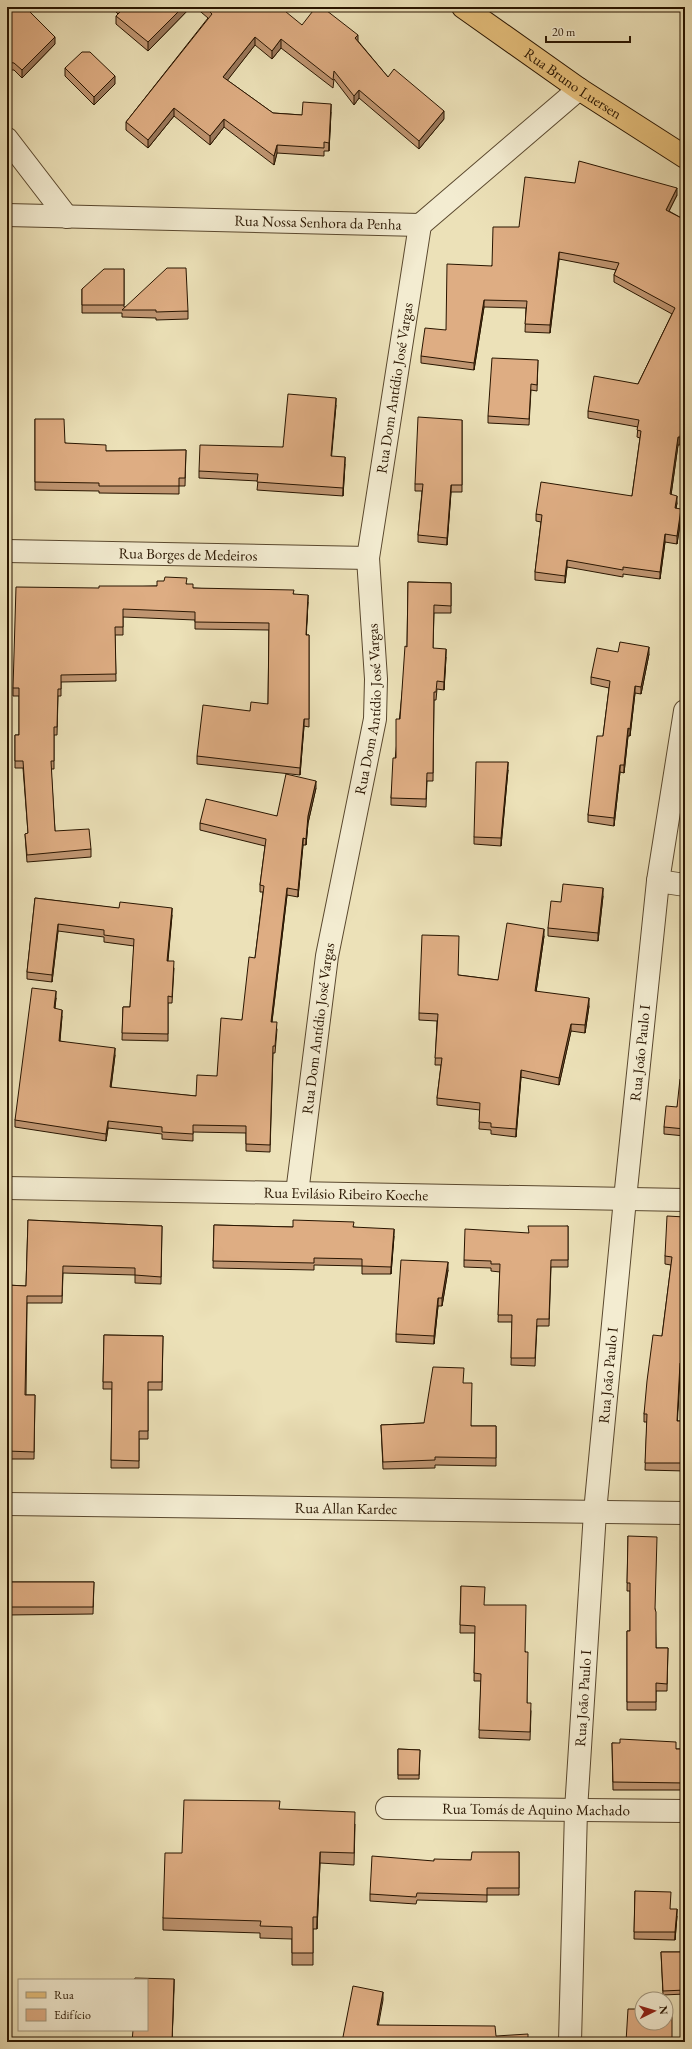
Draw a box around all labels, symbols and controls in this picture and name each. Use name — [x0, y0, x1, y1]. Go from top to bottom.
scale bar — [546, 18, 630, 44]
text: 20 m — [552, 24, 576, 40]
street label: Rua Bruno Luersen — [521, 43, 626, 123]
street label: Rua Nossa Senhora da Penha — [234, 211, 402, 234]
street label: Rua Dom Antídio José Vargas — [371, 301, 417, 475]
street label: Rua Borges de Medeiros — [118, 543, 258, 565]
street label: Rua Dom Antídio José Vargas — [350, 623, 385, 796]
street label: Rua Dom Antídio José Vargas — [297, 941, 339, 1115]
street label: Rua João Paulo I — [625, 1004, 654, 1102]
street label: Rua Evilásio Ribeiro Koeche — [263, 1183, 429, 1204]
street label: Rua João Paulo I — [594, 1326, 622, 1424]
street label: Rua Allan Kardec — [294, 1498, 398, 1518]
street label: Rua João Paulo I — [570, 1649, 595, 1747]
street label: Rua Tomás de Aquino Machado — [442, 1799, 630, 1819]
legend — [18, 1979, 148, 2031]
text: Rua — [54, 1987, 74, 2003]
north arrow — [634, 1991, 674, 2031]
text: N — [657, 2005, 671, 2015]
text: Edifício — [54, 2007, 91, 2023]

